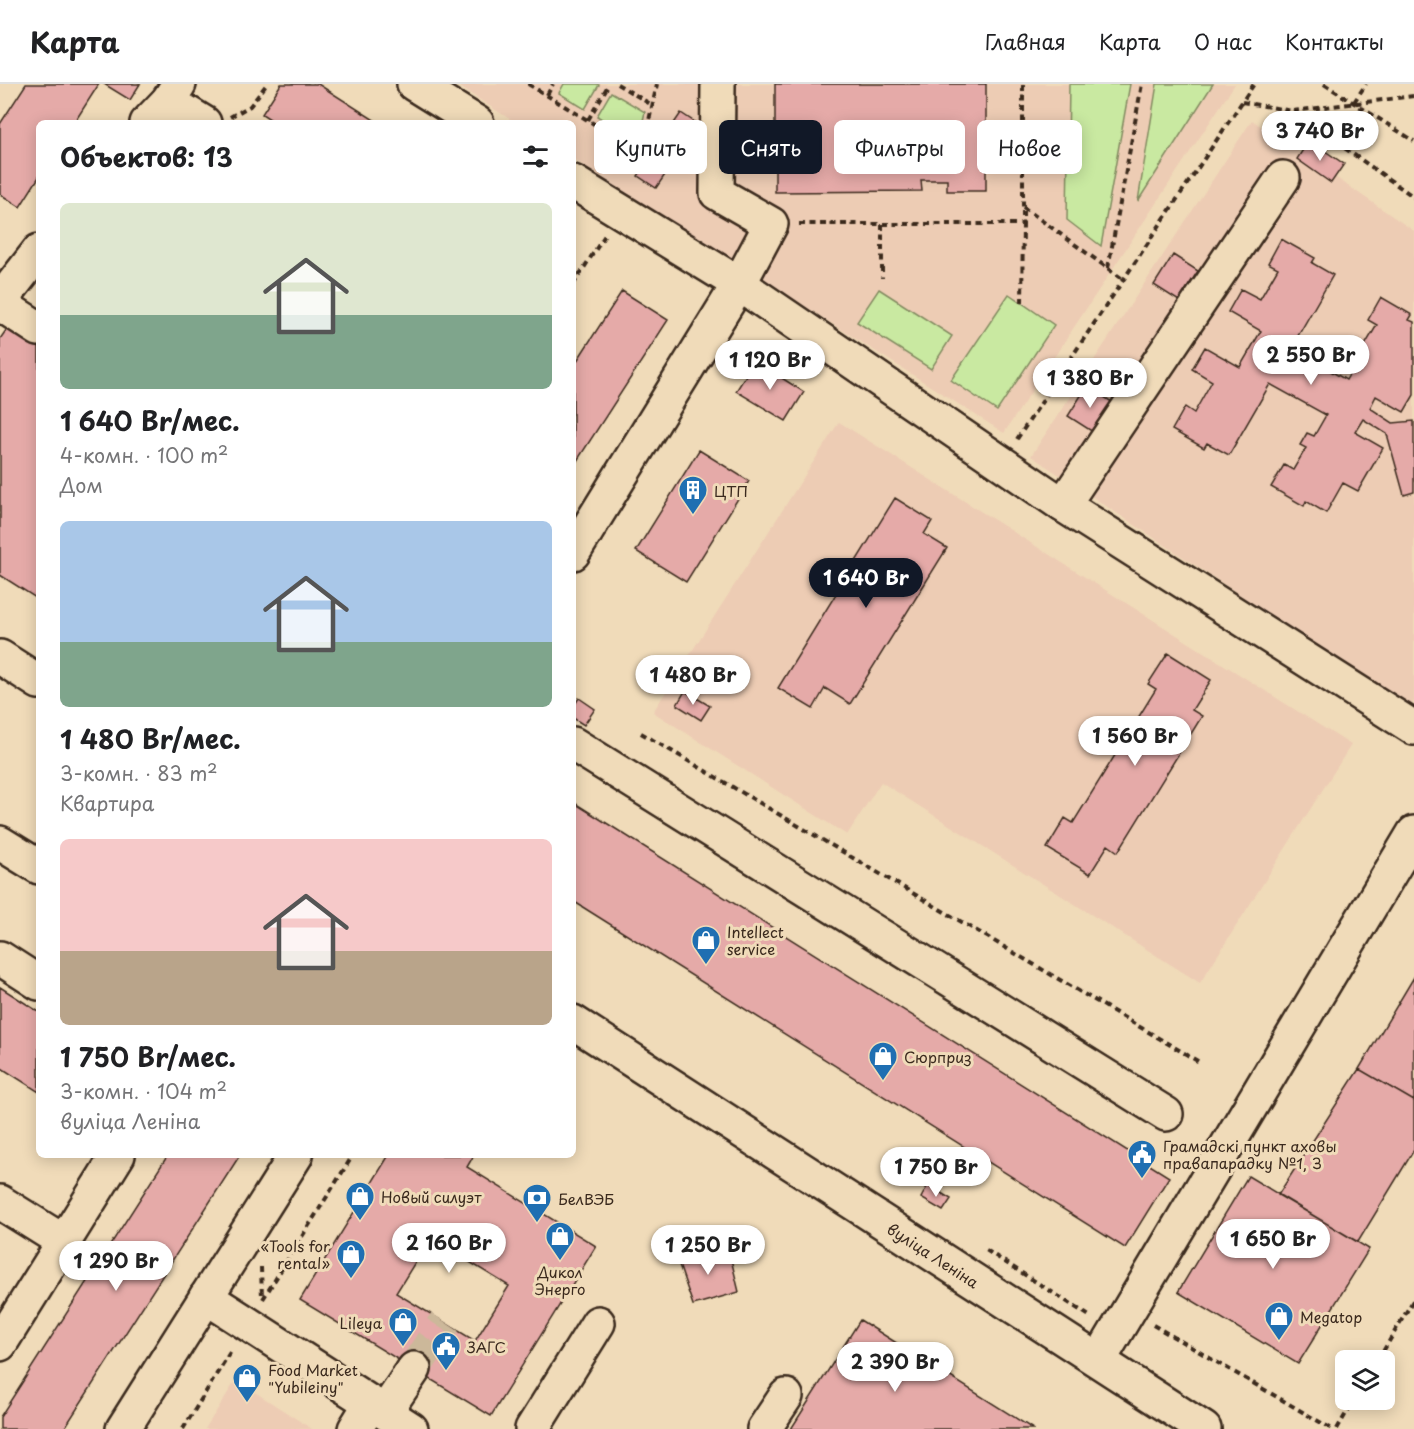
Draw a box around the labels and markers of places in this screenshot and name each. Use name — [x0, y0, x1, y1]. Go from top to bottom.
pin: 3 740 Br — [1258, 111, 1382, 162]
pin: 2 550 Br — [1249, 335, 1373, 386]
pin: 1 120 Br — [708, 340, 832, 391]
pin: 1 380 Br — [1028, 358, 1152, 409]
building icon: ЦТП — [677, 474, 709, 516]
place label: ЦТП — [714, 479, 748, 502]
pin: 1 640 Br — [804, 558, 928, 609]
pin: 1 480 Br — [631, 655, 755, 706]
pin: 1 560 Br — [1073, 716, 1197, 767]
place label: Intellect service — [727, 920, 784, 960]
shop icon: Intellect service — [690, 924, 722, 966]
shop icon: Сюрприз — [867, 1040, 899, 1082]
place label: Сюрприз — [904, 1045, 972, 1068]
place label: Грамадскі пункт аховы правапарадку №1, 3 — [1163, 1134, 1337, 1174]
public building icon: Грамадскі пункт аховы правапарадку №1, 3 — [1126, 1138, 1158, 1180]
pin: 1 750 Br — [874, 1147, 998, 1198]
shop icon: Новый силуэт — [344, 1180, 376, 1222]
bank icon: БелВЭБ — [521, 1182, 553, 1224]
place label: Новый силуэт — [381, 1185, 482, 1208]
place label: БелВЭБ — [558, 1187, 614, 1210]
pin: 1 650 Br — [1211, 1219, 1335, 1270]
shop icon: Дикол Энерго — [544, 1220, 576, 1262]
pin: 2 160 Br — [387, 1223, 511, 1274]
pin: 1 250 Br — [646, 1225, 770, 1276]
place label: «Tools for rental» — [260, 1234, 330, 1274]
shop icon: «Tools for rental» — [335, 1238, 367, 1280]
pin: 1 290 Br — [54, 1241, 178, 1292]
place label: Дикол Энерго — [534, 1260, 586, 1300]
shop icon: Megatop — [1263, 1300, 1295, 1342]
place label: Megatop — [1300, 1305, 1362, 1328]
shop icon: Lileya — [387, 1306, 419, 1348]
place label: Lileya — [340, 1311, 383, 1334]
public building icon: ЗАГС — [430, 1330, 462, 1372]
place label: ЗАГС — [466, 1335, 506, 1358]
pin: 2 390 Br — [833, 1342, 957, 1393]
place label: Food Market "Yubileiny" — [268, 1358, 358, 1398]
shop icon: Food Market "Yubileiny" — [231, 1362, 263, 1404]

